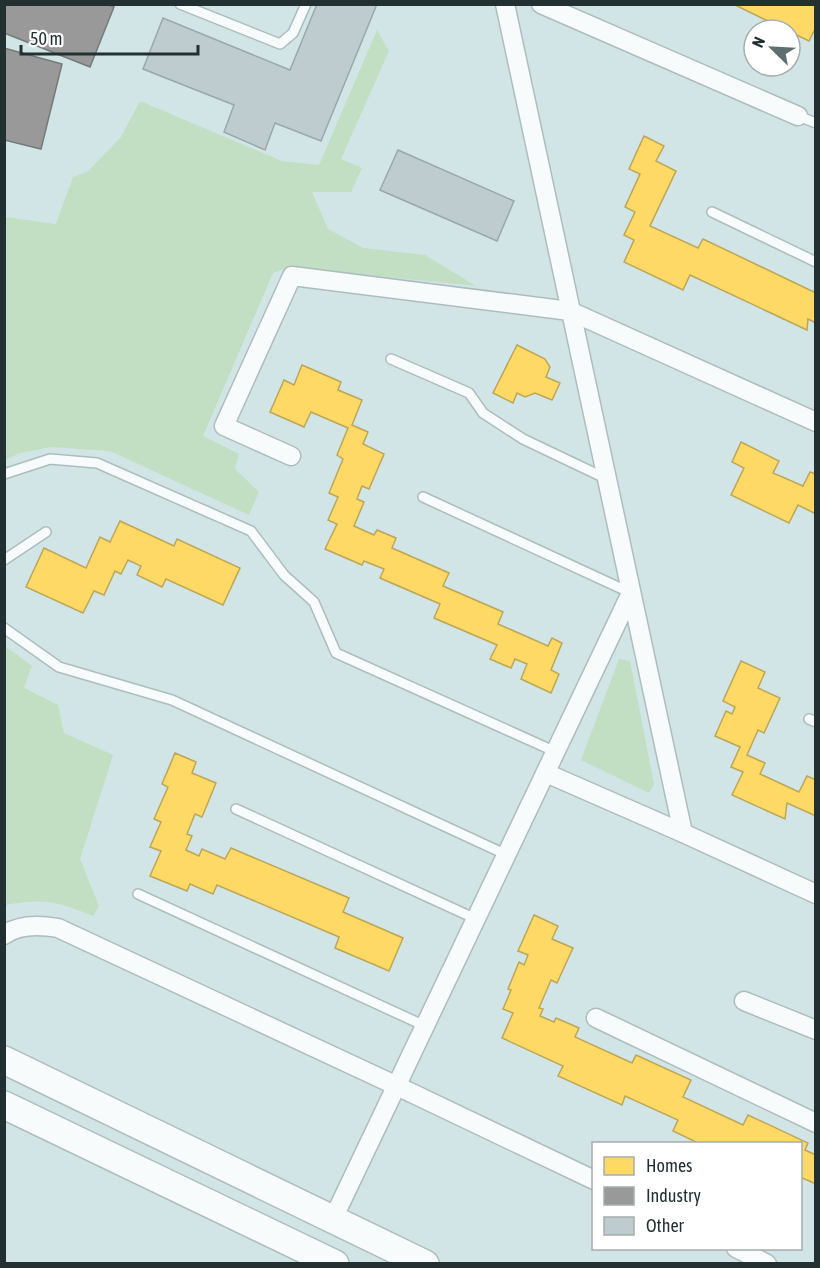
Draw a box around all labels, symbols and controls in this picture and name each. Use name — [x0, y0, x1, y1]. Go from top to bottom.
scale bar — [21, 18, 198, 56]
north arrow — [742, 18, 802, 78]
text: 50 m — [30, 28, 62, 49]
text: N — [748, 34, 768, 50]
legend — [592, 1142, 802, 1250]
text: Homes — [646, 1155, 692, 1176]
text: Industry — [646, 1185, 701, 1206]
text: Other — [646, 1215, 685, 1236]

